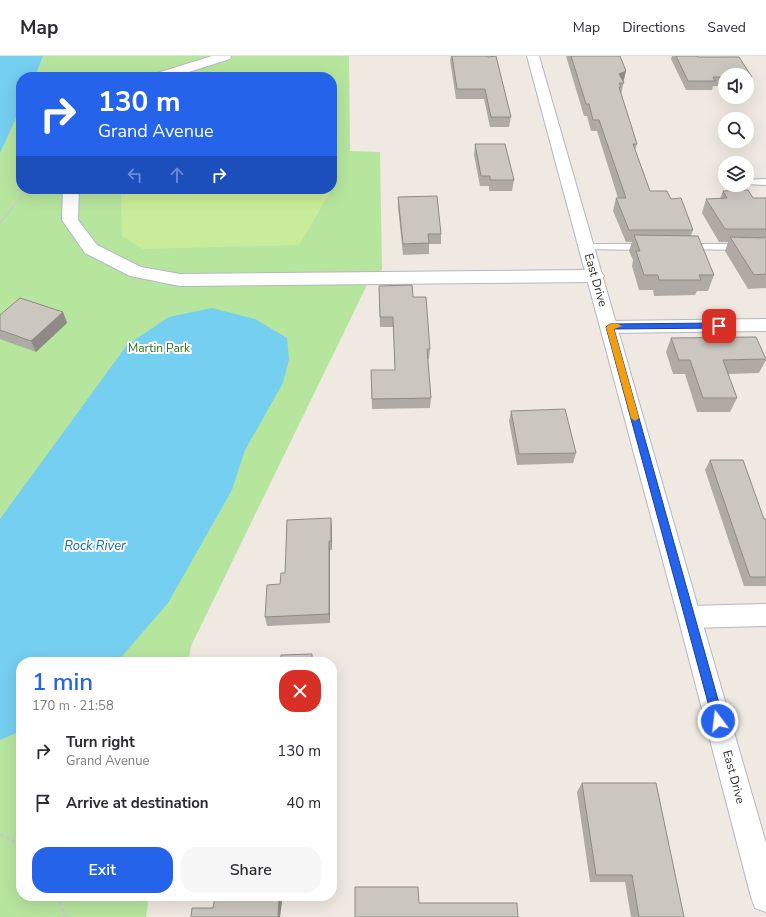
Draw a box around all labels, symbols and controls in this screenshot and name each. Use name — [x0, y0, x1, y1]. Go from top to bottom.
text: Map — [20, 15, 58, 41]
text: Map — [573, 18, 600, 37]
text: Directions — [622, 18, 685, 37]
text: Saved — [707, 18, 746, 37]
map controls — [718, 68, 754, 192]
button: sound — [718, 68, 754, 104]
text: 130 m — [98, 83, 181, 121]
icon: right — [32, 88, 84, 140]
button: search — [718, 112, 754, 148]
text: Grand Avenue — [98, 119, 214, 143]
button: layers — [718, 156, 754, 192]
icon: left — [124, 164, 146, 186]
icon: ahead — [166, 164, 188, 186]
icon: right — [208, 164, 230, 186]
street label: East Drive — [581, 251, 611, 309]
pin — [702, 309, 736, 343]
icon: arrive — [708, 315, 730, 337]
park label: Martin Park — [128, 340, 191, 356]
water label: Rock River — [64, 537, 126, 555]
text: 1 min — [32, 666, 93, 698]
button: close — [279, 670, 321, 712]
text: 170 m · 21:58 — [32, 697, 114, 715]
position arrow — [697, 700, 739, 742]
text: Turn right — [66, 732, 135, 752]
icon: right — [32, 740, 54, 762]
text: 130 m — [277, 741, 321, 761]
street label: East Drive — [719, 748, 749, 806]
text: Grand Avenue — [66, 752, 149, 770]
icon: arrive — [32, 792, 54, 814]
text: Arrive at destination — [66, 793, 209, 813]
text: 40 m — [286, 793, 321, 813]
button: Exit — [32, 847, 173, 893]
button: Share — [181, 847, 321, 893]

